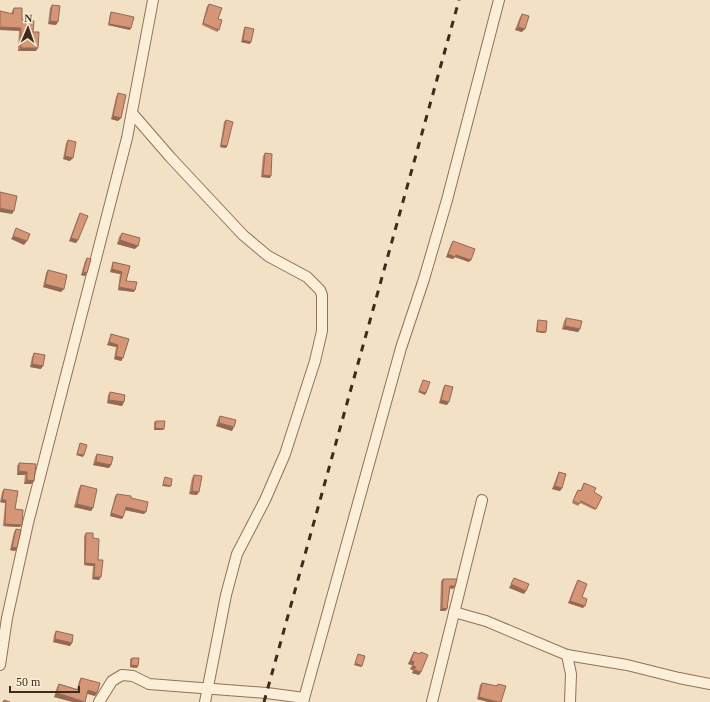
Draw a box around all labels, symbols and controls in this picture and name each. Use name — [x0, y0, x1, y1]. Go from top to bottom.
north arrow — [8, 8, 48, 48]
text: N — [24, 12, 33, 24]
scale bar — [10, 668, 79, 694]
text: 50 m — [16, 675, 41, 689]

